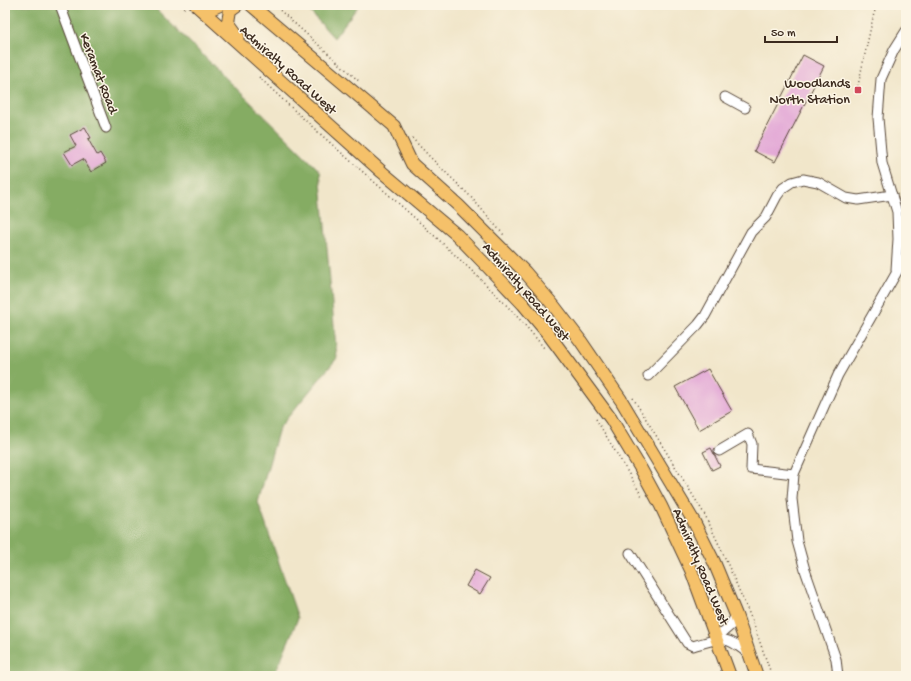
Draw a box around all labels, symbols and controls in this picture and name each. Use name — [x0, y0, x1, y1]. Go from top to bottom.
scale bar — [765, 18, 837, 44]
street label: Admiralty Road West — [235, 23, 340, 120]
text: 50 m — [771, 27, 796, 41]
street label: Keramat Road — [75, 31, 121, 118]
place label: Woodlands North Station — [769, 76, 851, 109]
marker: Woodlands North Station — [853, 85, 863, 95]
street label: Admiralty Road West — [478, 240, 573, 346]
street label: Admiralty Road West — [667, 506, 732, 629]

